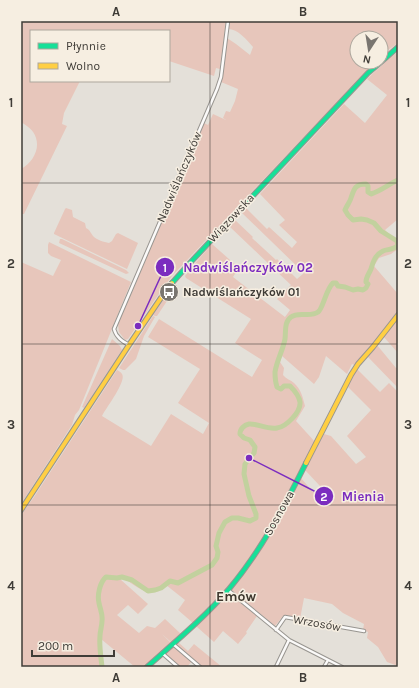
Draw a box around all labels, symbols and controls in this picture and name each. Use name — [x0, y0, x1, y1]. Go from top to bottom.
text: A — [112, 4, 120, 19]
text: B — [299, 4, 307, 19]
legend — [30, 30, 170, 82]
north arrow — [349, 30, 389, 70]
text: Płynnie — [66, 39, 106, 53]
text: N — [362, 52, 372, 66]
text: Wolno — [66, 59, 100, 73]
text: 1 — [9, 95, 13, 110]
text: 1 — [406, 95, 410, 110]
street label: Nadwiślańczyków — [154, 129, 205, 224]
street label: Wiązowska — [205, 191, 257, 245]
callout: Nadwiślańczyków 02 — [155, 255, 320, 280]
text: 2 — [7, 256, 15, 271]
text: 2 — [404, 256, 412, 271]
text: Nadwiślańczyków 02 — [183, 260, 313, 275]
text: 1 — [163, 261, 167, 275]
bus stop icon: Nadwiślańczyków 01 — [158, 281, 180, 303]
place label: Nadwiślańczyków 01 — [183, 285, 300, 299]
text: 3 — [7, 417, 15, 432]
text: 3 — [404, 417, 412, 432]
callout: Mienia — [314, 484, 392, 509]
street label: Sosnowa — [261, 488, 297, 538]
text: Mienia — [342, 489, 384, 504]
text: 2 — [320, 490, 328, 504]
text: 4 — [7, 578, 15, 593]
text: 4 — [404, 578, 412, 593]
district label: Emów — [216, 588, 256, 605]
street label: Wrzosów — [292, 612, 342, 634]
scale bar — [32, 632, 114, 658]
text: 200 m — [38, 639, 73, 653]
text: A — [112, 670, 120, 685]
text: B — [299, 670, 307, 685]

